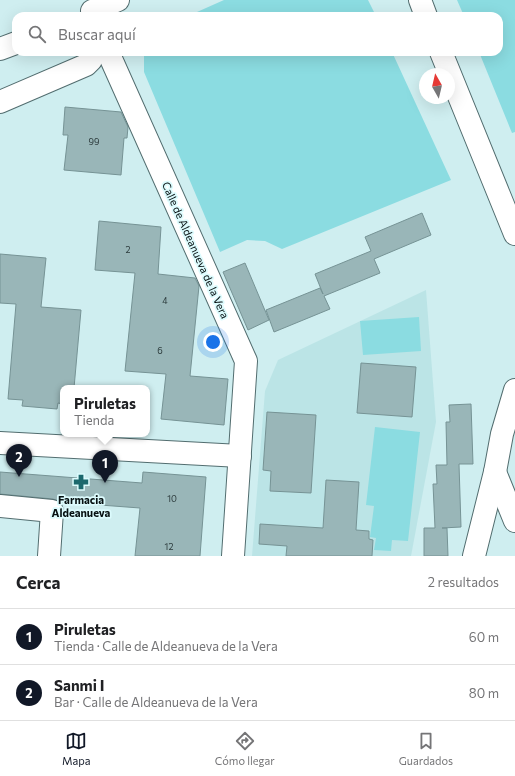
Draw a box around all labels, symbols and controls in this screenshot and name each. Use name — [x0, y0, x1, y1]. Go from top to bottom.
search box — [12, 12, 503, 56]
icon: search — [26, 23, 48, 45]
text: Buscar aquí — [58, 25, 136, 43]
north arrow — [419, 68, 455, 104]
house number: 99 — [89, 136, 99, 147]
street label: Calle de Aldeanueva de la Vera — [160, 180, 232, 320]
house number: 2 — [126, 244, 131, 255]
house number: 4 — [162, 295, 168, 306]
your location — [203, 332, 223, 352]
house number: 6 — [157, 345, 163, 356]
popup — [60, 385, 150, 437]
text: Piruletas — [74, 394, 136, 412]
text: Tienda — [74, 412, 114, 428]
pin: 2 — [6, 444, 32, 477]
pin: 1 — [92, 450, 118, 483]
pharmacy icon: Farmacia Aldeanueva — [72, 473, 90, 491]
place label: Farmacia Aldeanueva — [52, 493, 111, 519]
house number: 10 — [167, 493, 177, 504]
house number: 12 — [165, 541, 173, 552]
text: Cerca — [16, 572, 61, 593]
text: 2 resultados — [428, 574, 499, 590]
text: Piruletas — [54, 620, 116, 638]
text: 1 — [26, 629, 32, 645]
text: 60 m — [469, 629, 499, 645]
text: Tienda · Calle de Aldeanueva de la Vera — [54, 638, 278, 654]
text: Sanmi I — [54, 676, 104, 694]
text: 2 — [25, 685, 33, 701]
text: 80 m — [469, 685, 499, 701]
text: Bar · Calle de Aldeanueva de la Vera — [54, 694, 258, 710]
tab: Mapa — [62, 730, 91, 767]
tab: Cómo llegar — [215, 730, 275, 767]
tab: Guardados — [399, 730, 453, 767]

